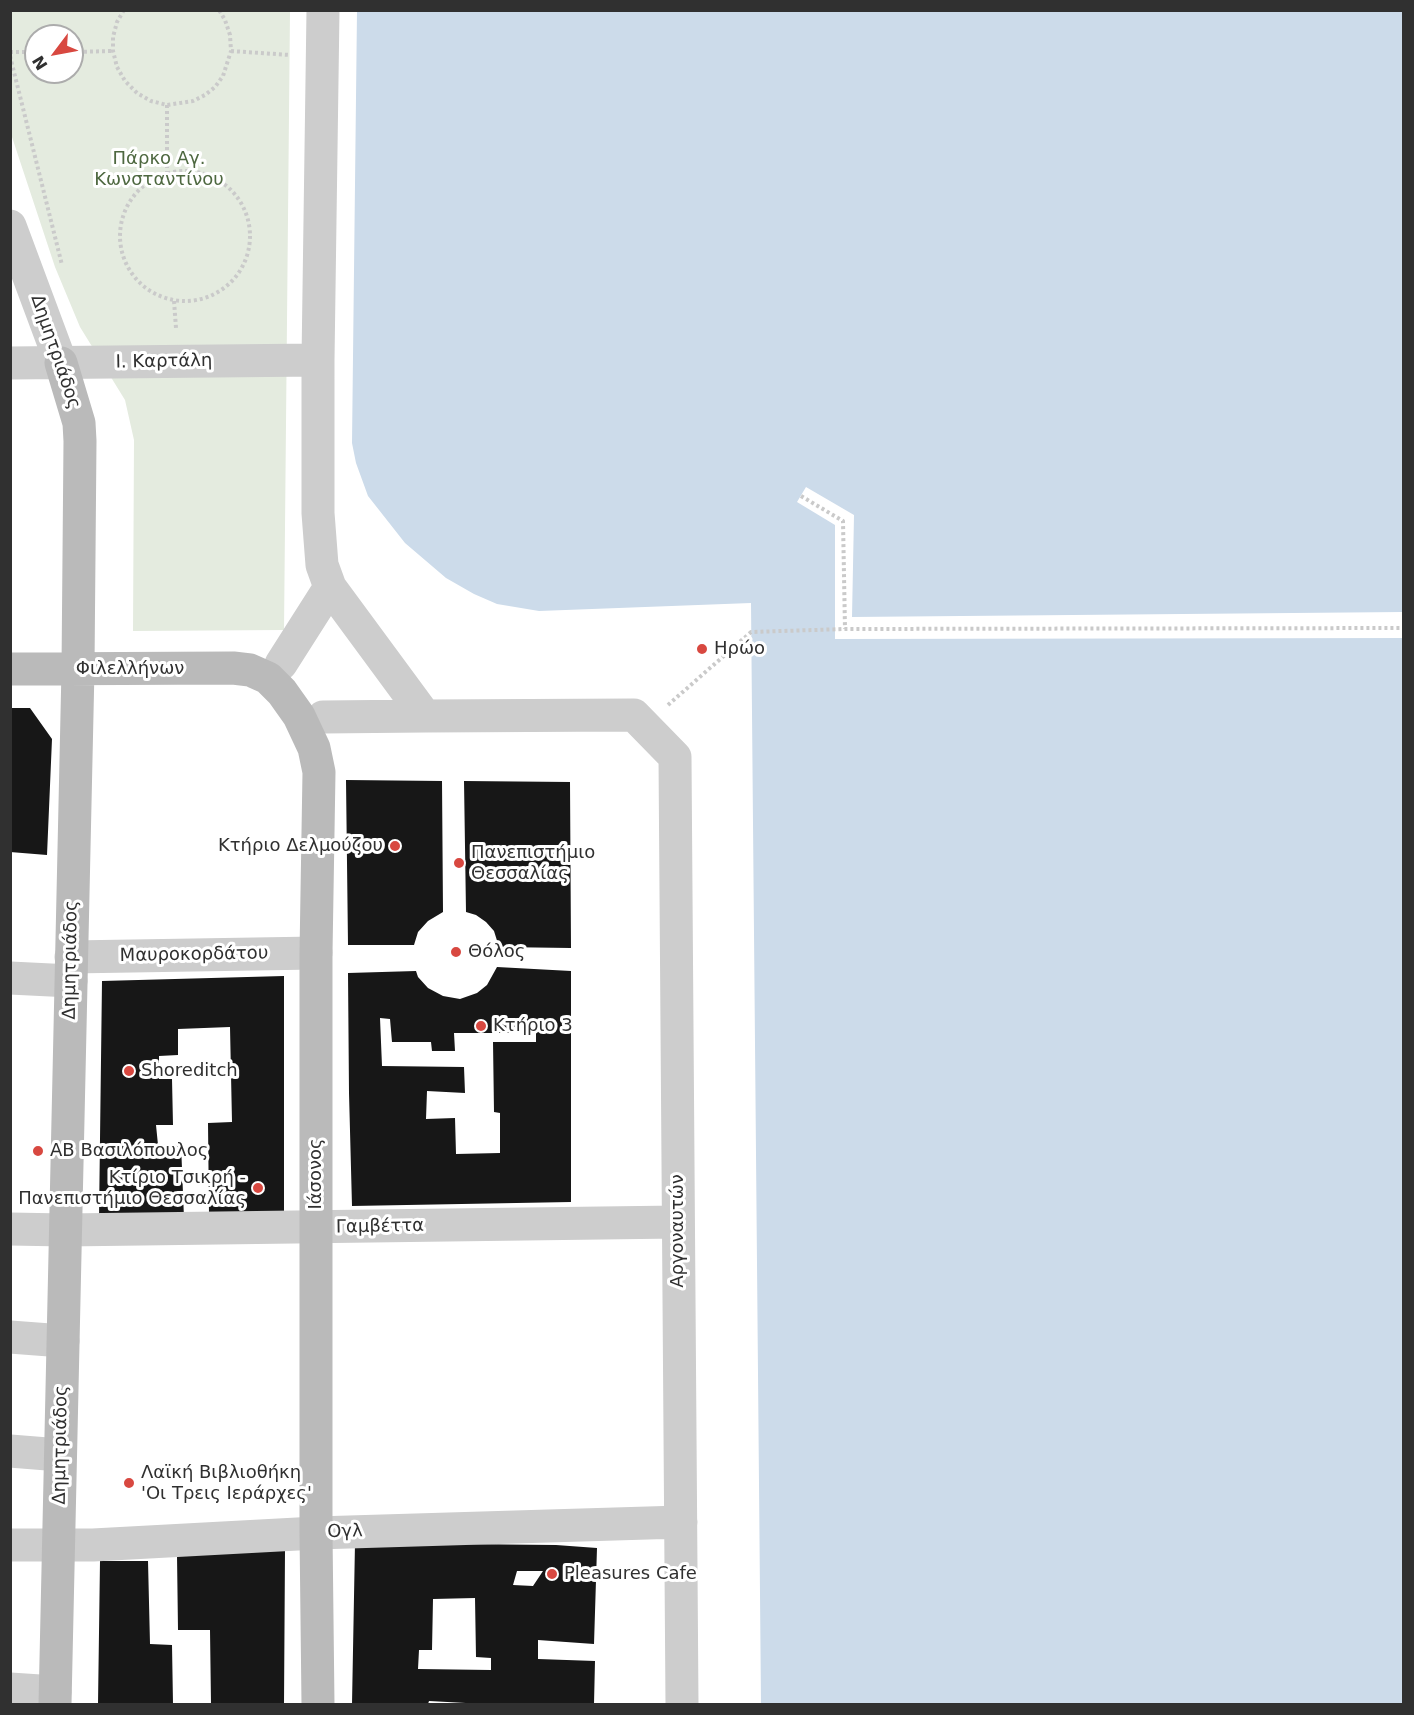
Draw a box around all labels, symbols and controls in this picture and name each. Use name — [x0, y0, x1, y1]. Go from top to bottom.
north arrow — [24, 24, 84, 84]
text: N — [28, 52, 52, 73]
park label: Πάρκο Αγ. Κωνσταντίνου — [94, 148, 224, 190]
street label: Δημητριάδος — [25, 292, 85, 412]
street label: Ι. Καρτάλη — [116, 350, 212, 374]
place label: Ηρώο — [714, 638, 765, 660]
marker: Ηρώο — [695, 642, 709, 656]
street label: Φιλελλήνων — [76, 658, 184, 680]
place label: Κτήριο Δελμούζου — [218, 835, 383, 857]
marker: Κτήριο Δελμούζου — [388, 839, 402, 853]
place label: Πανεπιστήμιο Θεσσαλίας — [471, 842, 595, 884]
marker: Πανεπιστήμιο Θεσσαλίας — [452, 856, 466, 870]
street label: Δημητριάδος — [59, 900, 83, 1020]
place label: Θόλος — [468, 941, 525, 963]
street label: Μαυροκορδάτου — [120, 943, 268, 967]
marker: Θόλος — [449, 945, 463, 959]
place label: Κτήριο 3 — [493, 1015, 573, 1037]
marker: Κτήριο 3 — [474, 1019, 488, 1033]
place label: Shoreditch — [141, 1060, 238, 1082]
marker: Shoreditch — [122, 1064, 136, 1078]
street label: Ιάσονος — [305, 1138, 327, 1210]
place label: ΑΒ Βασιλόπουλος — [50, 1140, 208, 1162]
marker: ΑΒ Βασιλόπουλος — [31, 1144, 45, 1158]
place label: Κτίριο Τσικρή - Πανεπιστήμιο Θεσσαλίας — [18, 1167, 246, 1210]
street label: Αργοναυτών — [667, 1174, 689, 1288]
marker: Κτίριο Τσικρή - Πανεπιστήμιο Θεσσαλίας — [251, 1181, 265, 1195]
street label: Γαμβέττα — [336, 1215, 424, 1239]
street label: Δημητριάδος — [49, 1385, 73, 1505]
place label: Λαϊκή Βιβλιοθήκη 'Οι Τρεις Ιεράρχες' — [141, 1462, 312, 1504]
marker: Λαϊκή Βιβλιοθήκη 'Οι Τρεις Ιεράρχες' — [122, 1476, 136, 1490]
street label: Ογλ — [327, 1521, 363, 1543]
place label: Pleasures Cafe — [564, 1563, 697, 1585]
marker: Pleasures Cafe — [545, 1567, 559, 1581]

